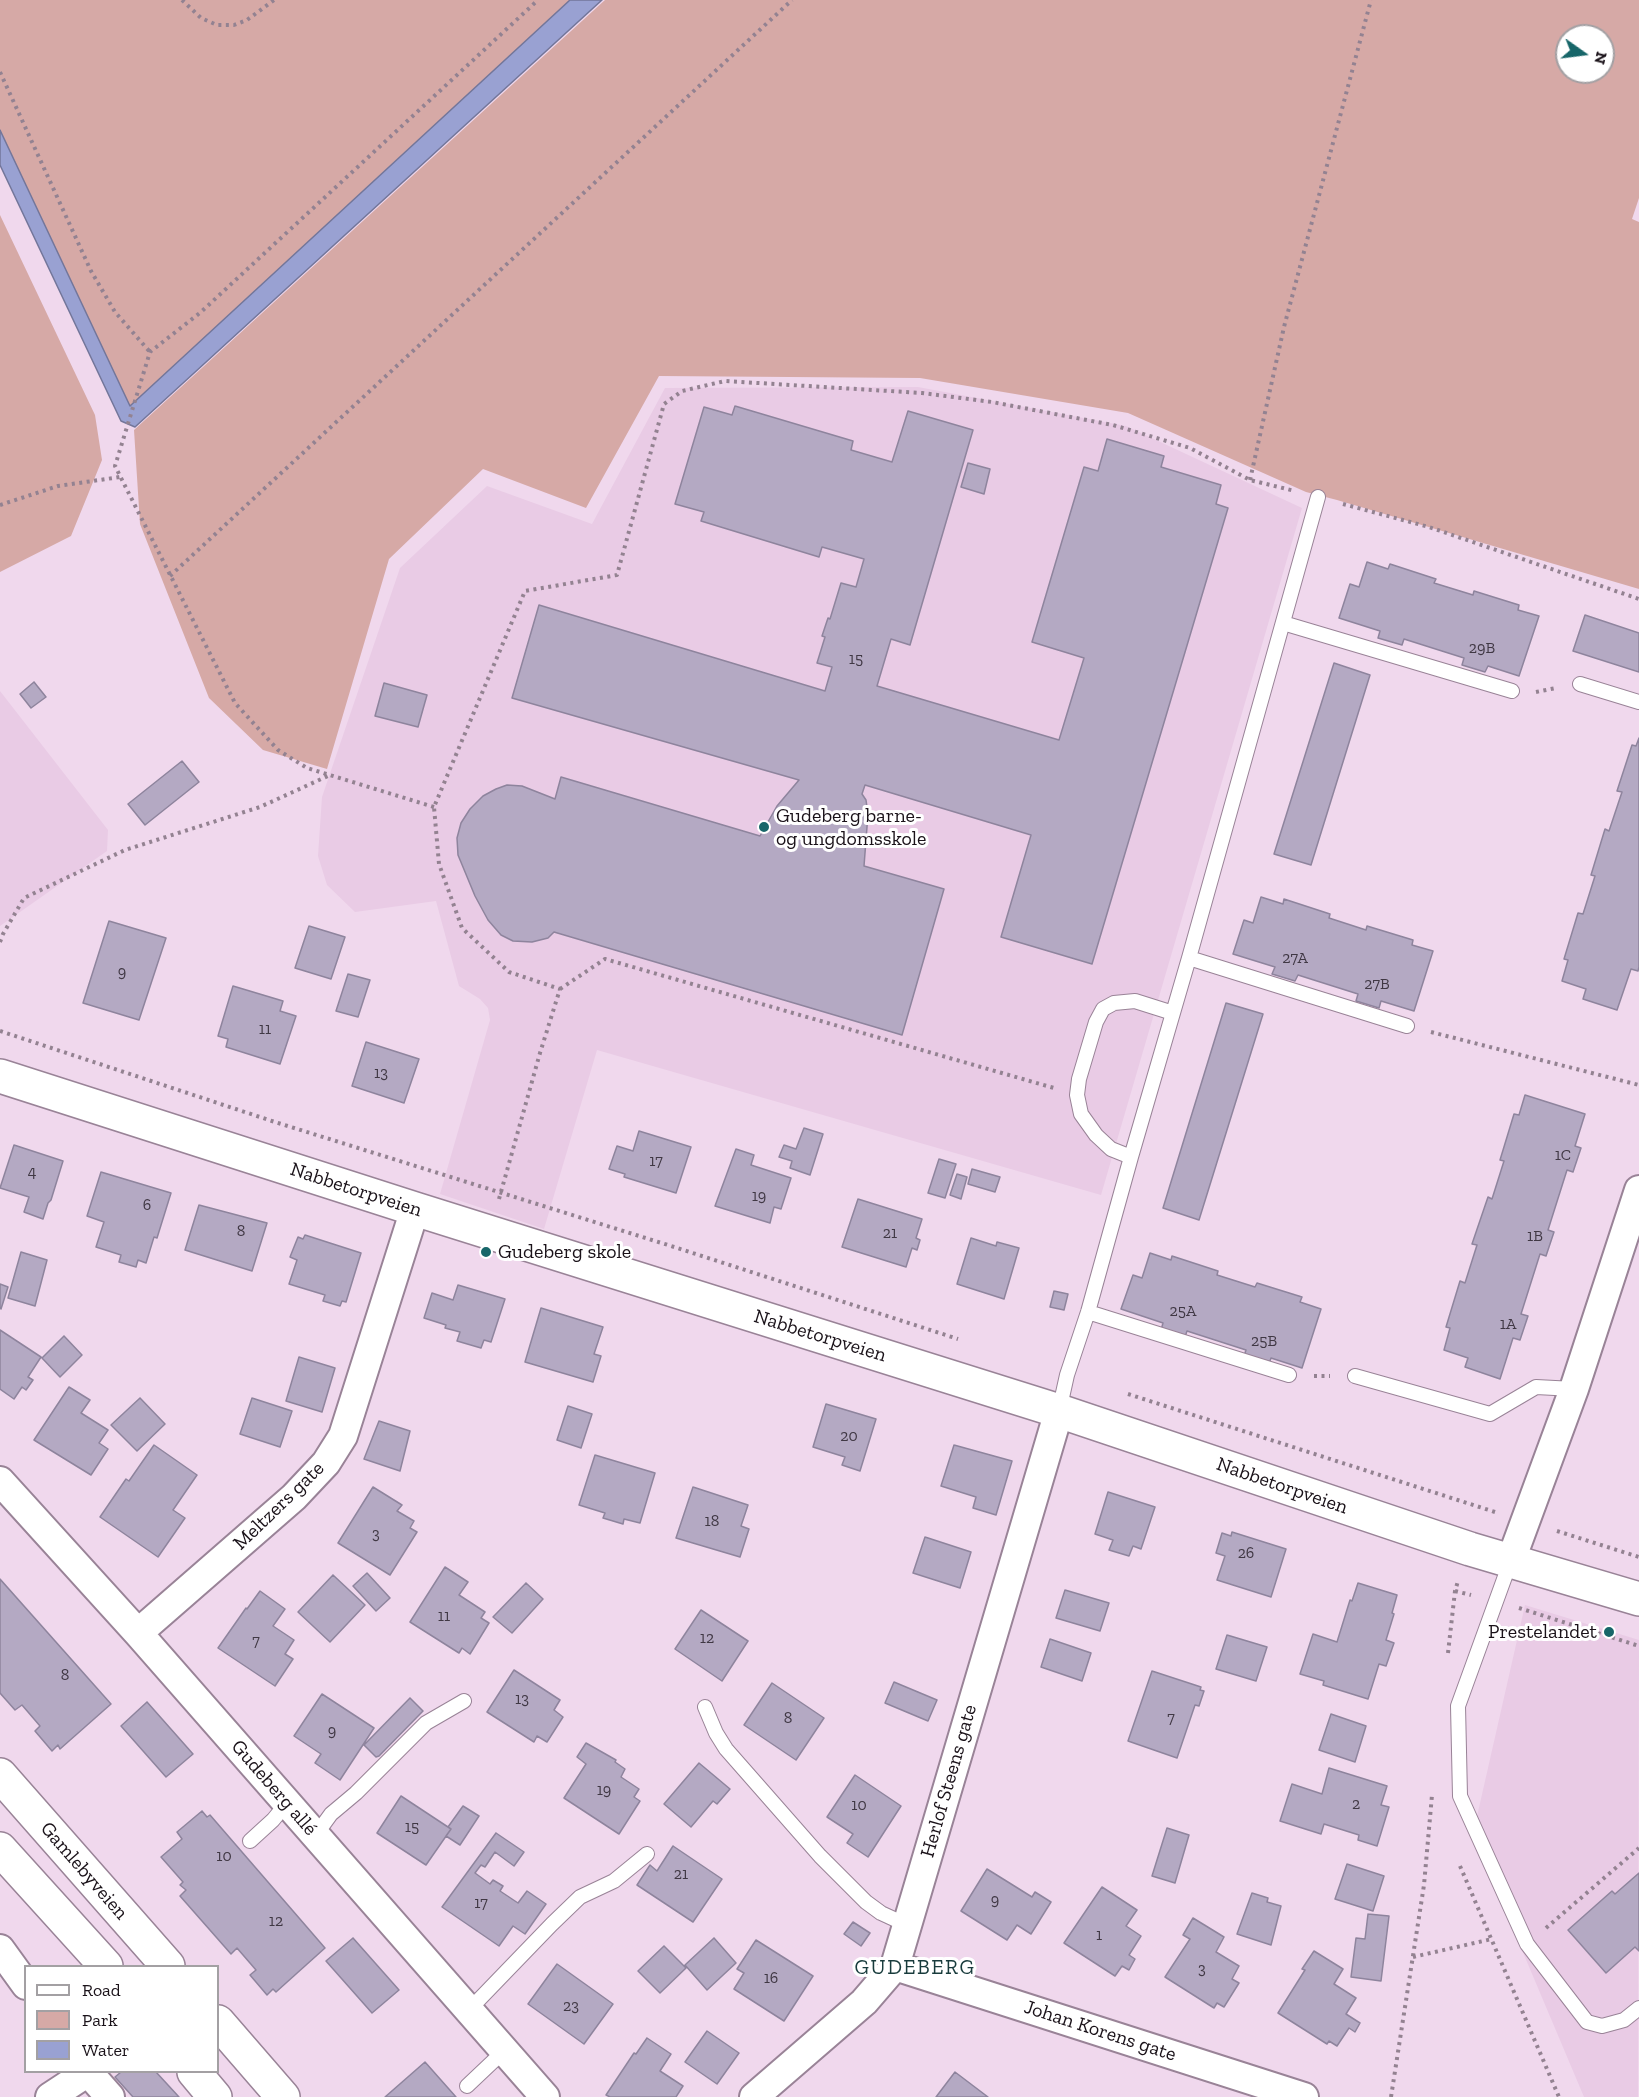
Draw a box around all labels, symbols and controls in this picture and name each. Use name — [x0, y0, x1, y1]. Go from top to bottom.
north arrow — [1555, 24, 1615, 84]
text: N — [1590, 50, 1612, 66]
house number: 29B — [1469, 638, 1495, 658]
house number: 15 — [849, 649, 863, 669]
place label: Gudeberg barne- og ungdomsskole — [776, 804, 926, 851]
marker: Gudeberg barne- og ungdomsskole — [757, 820, 771, 834]
house number: 27A — [1282, 948, 1308, 968]
house number: 9 — [118, 962, 126, 982]
house number: 27B — [1364, 974, 1390, 994]
house number: 11 — [259, 1019, 271, 1039]
house number: 13 — [374, 1063, 388, 1083]
house number: 1C — [1555, 1145, 1571, 1165]
house number: 17 — [649, 1151, 663, 1171]
street label: Nabbetorpveien — [287, 1157, 425, 1223]
house number: 4 — [28, 1162, 36, 1182]
house number: 19 — [752, 1186, 766, 1206]
house number: 6 — [143, 1195, 151, 1215]
house number: 8 — [237, 1221, 245, 1241]
house number: 21 — [883, 1223, 897, 1243]
house number: 1B — [1527, 1226, 1543, 1246]
place label: Gudeberg skole — [498, 1240, 631, 1264]
marker: Gudeberg skole — [479, 1245, 493, 1259]
house number: 25A — [1170, 1301, 1196, 1321]
street label: Nabbetorpveien — [751, 1304, 889, 1368]
house number: 1A — [1500, 1314, 1516, 1334]
house number: 25B — [1251, 1331, 1277, 1351]
house number: 20 — [840, 1426, 858, 1446]
street label: Nabbetorpveien — [1213, 1452, 1351, 1520]
street label: Meltzers gate — [229, 1457, 329, 1555]
house number: 18 — [705, 1511, 719, 1531]
house number: 3 — [372, 1524, 380, 1544]
house number: 26 — [1238, 1543, 1254, 1563]
house number: 11 — [438, 1606, 450, 1626]
place label: Prestelandet — [1488, 1620, 1597, 1644]
marker: Prestelandet — [1602, 1625, 1616, 1639]
house number: 12 — [700, 1628, 714, 1648]
house number: 7 — [252, 1631, 260, 1651]
house number: 8 — [61, 1665, 69, 1685]
house number: 13 — [515, 1689, 529, 1709]
street label: Herlof Steens gate — [916, 1702, 982, 1860]
house number: 8 — [784, 1708, 792, 1728]
house number: 7 — [1167, 1708, 1175, 1728]
house number: 9 — [328, 1721, 336, 1741]
street label: Gudeberg allé — [226, 1735, 322, 1841]
house number: 19 — [597, 1780, 611, 1800]
house number: 2 — [1352, 1794, 1360, 1814]
house number: 10 — [851, 1795, 867, 1815]
street label: Gamlebyveien — [35, 1817, 133, 1925]
house number: 15 — [405, 1817, 419, 1837]
house number: 10 — [216, 1846, 232, 1866]
house number: 21 — [674, 1864, 688, 1884]
house number: 9 — [991, 1890, 999, 1910]
house number: 17 — [474, 1893, 488, 1913]
house number: 12 — [269, 1911, 283, 1931]
house number: 1 — [1096, 1925, 1102, 1945]
district label: GUDEBERG — [855, 1955, 975, 1981]
house number: 3 — [1198, 1959, 1206, 1979]
legend — [24, 1965, 219, 2073]
house number: 16 — [764, 1968, 778, 1988]
text: Road — [82, 1979, 121, 2001]
street label: Johan Korens gate — [1021, 1995, 1179, 2067]
house number: 23 — [563, 1996, 579, 2016]
text: Park — [82, 2009, 118, 2031]
text: Water — [82, 2039, 129, 2061]

